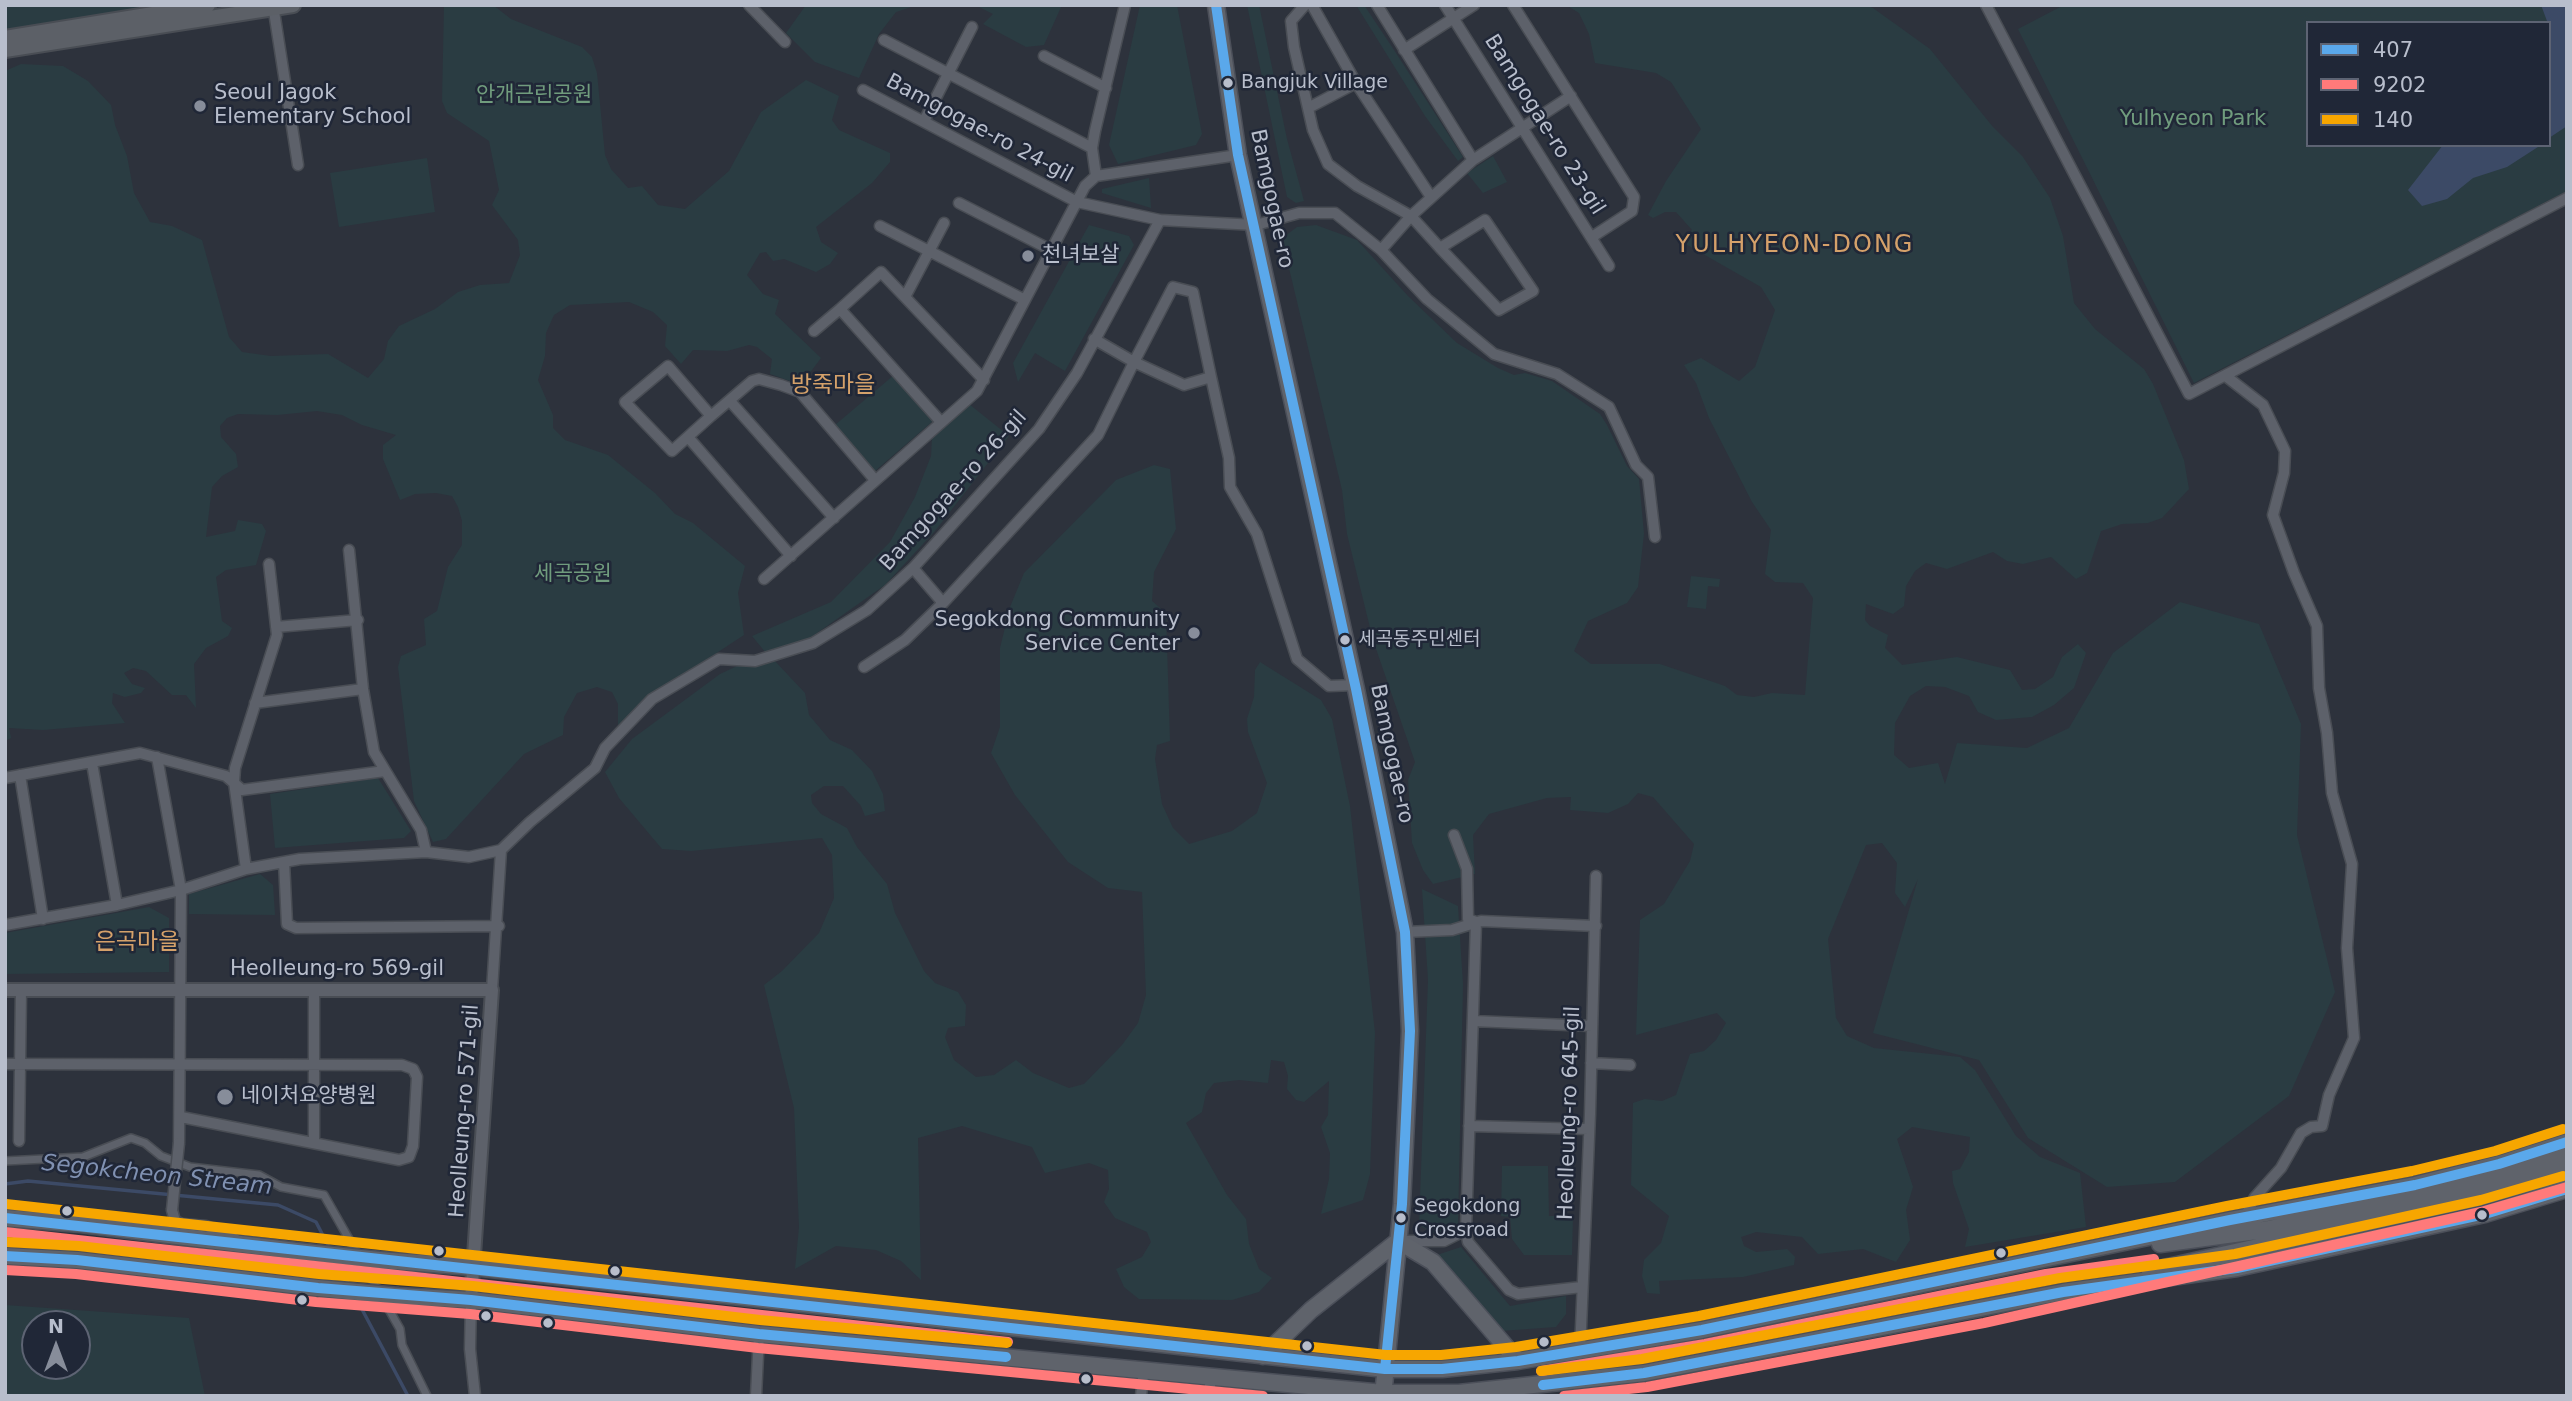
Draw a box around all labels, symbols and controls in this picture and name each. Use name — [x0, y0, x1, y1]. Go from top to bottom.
legend — [2306, 21, 2551, 147]
street label: Bamgogae-ro 23-gil — [1478, 30, 1610, 220]
text: 407 — [2373, 38, 2413, 62]
street label: Bamgogae-ro 24-gil — [881, 69, 1077, 189]
place label: Bangjuk Village — [1241, 72, 1388, 94]
text: 9202 — [2373, 73, 2426, 97]
marker: Bangjuk Village — [1221, 76, 1235, 90]
place label: Seoul Jagok Elementary School — [214, 81, 411, 131]
park label: 안개근린공원 — [476, 83, 592, 109]
marker: Seoul Jagok Elementary School — [192, 98, 208, 114]
park label: Yulhyeon Park — [2120, 107, 2266, 133]
text: 140 — [2373, 108, 2413, 132]
street label: Bamgogae-ro — [1244, 127, 1298, 271]
district label: YULHYEON-DONG — [1677, 232, 1913, 260]
place label: 천녀보살 — [1042, 243, 1119, 269]
marker: 천녀보살 — [1020, 248, 1036, 264]
district label: 방죽마을 — [791, 372, 875, 400]
street label: Bamgogae-ro 26-gil — [875, 405, 1033, 577]
park label: 세곡공원 — [534, 562, 612, 588]
place label: Segokdong Community Service Center — [934, 608, 1180, 658]
marker: Segokdong Community Service Center — [1186, 625, 1202, 641]
place label: 세곡동주민센터 — [1358, 629, 1480, 651]
marker: 세곡동주민센터 — [1338, 633, 1352, 647]
street label: Bamgogae-ro — [1364, 682, 1418, 826]
district label: 은곡마을 — [95, 929, 179, 957]
street label: Heolleung-ro 569-gil — [230, 957, 444, 983]
street label: Heolleung-ro 571-gil — [445, 1003, 485, 1219]
street label: Heolleung-ro 645-gil — [1554, 1006, 1586, 1220]
place label: 네이처요양병원 — [241, 1084, 376, 1110]
marker: 네이처요양병원 — [215, 1087, 235, 1107]
water label: Segokcheon Stream — [40, 1150, 274, 1202]
place label: Segokdong Crossroad — [1414, 1196, 1520, 1240]
unlabelled marker — [60, 1204, 74, 1218]
unlabelled marker — [2475, 1208, 2489, 1222]
marker: Segokdong Crossroad — [1394, 1211, 1408, 1225]
unlabelled marker — [432, 1244, 446, 1258]
unlabelled marker — [1994, 1246, 2008, 1260]
unlabelled marker — [608, 1264, 622, 1278]
unlabelled marker — [295, 1293, 309, 1307]
unlabelled marker — [479, 1309, 493, 1323]
north arrow — [21, 1310, 91, 1380]
text: N — [48, 1315, 64, 1337]
unlabelled marker — [541, 1316, 555, 1330]
unlabelled marker — [1537, 1335, 1551, 1349]
unlabelled marker — [1300, 1339, 1314, 1353]
unlabelled marker — [1079, 1372, 1093, 1386]

